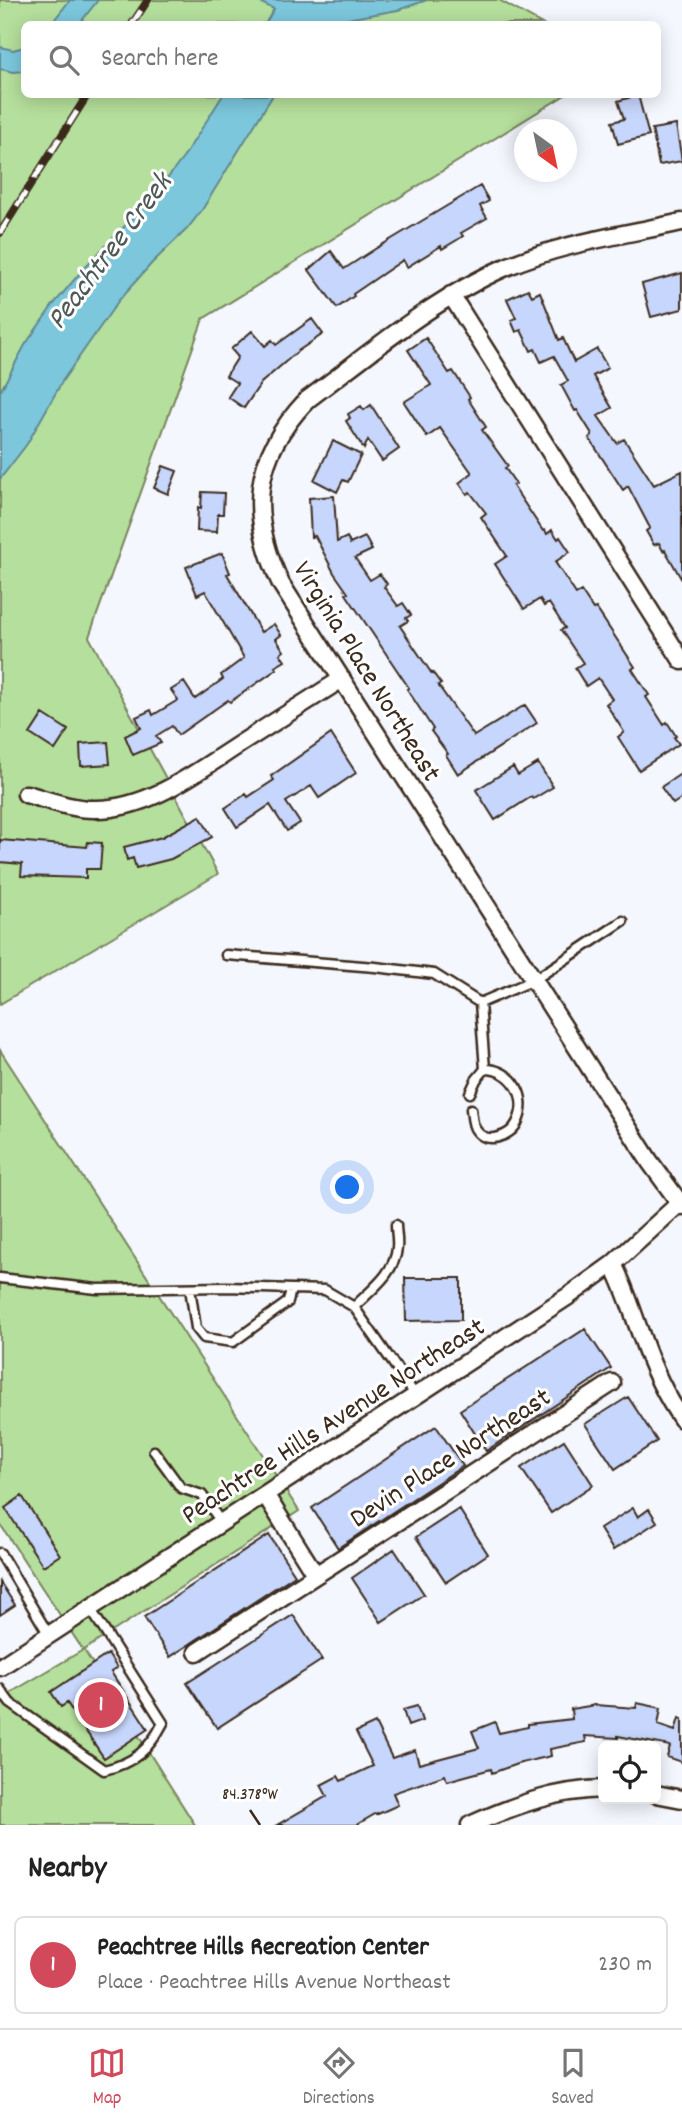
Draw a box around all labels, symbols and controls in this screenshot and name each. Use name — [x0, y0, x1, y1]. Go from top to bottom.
search box — [21, 21, 661, 98]
icon: search — [45, 41, 83, 79]
text: Search here — [101, 41, 219, 78]
north arrow — [514, 119, 577, 182]
water label: Peachtree Creek — [38, 163, 187, 340]
street label: Virginia Place Northeast — [281, 554, 449, 791]
your location — [330, 1170, 364, 1204]
street label: Peachtree Hills Avenue Northeast — [175, 1310, 495, 1537]
street label: Devin Place Northeast — [343, 1380, 560, 1540]
pin: 1 — [78, 1679, 124, 1731]
map controls — [598, 1741, 661, 1804]
button: locate — [598, 1741, 661, 1804]
text: 84.378°W — [222, 1783, 279, 1808]
text: Nearby — [28, 1849, 106, 1892]
text: Peachtree Hills Recreation Center — [97, 1930, 429, 1967]
text: 1 — [50, 1949, 56, 1982]
text: 230 m — [598, 1949, 652, 1982]
text: Place · Peachtree Hills Avenue Northeast — [97, 1967, 451, 2000]
tab: Map — [88, 2044, 126, 2113]
tab: Directions — [303, 2044, 375, 2113]
tab: Saved — [551, 2044, 594, 2113]

